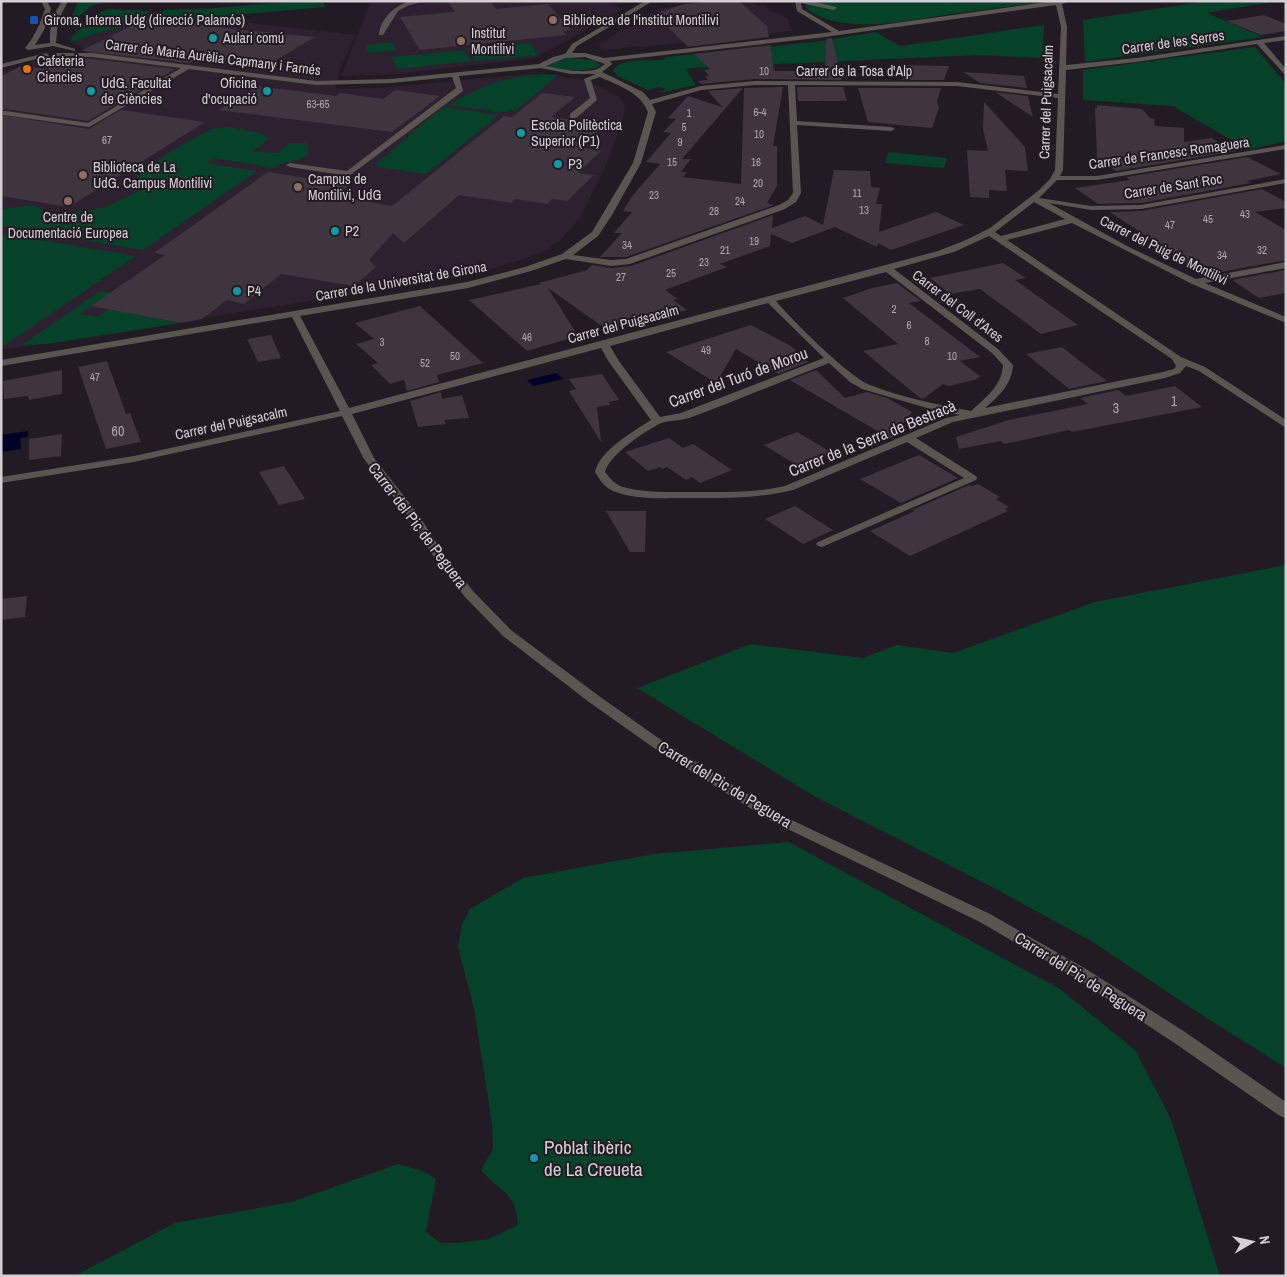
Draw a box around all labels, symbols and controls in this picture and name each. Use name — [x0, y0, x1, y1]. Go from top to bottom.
place label: Girona, Interna Udg (direcció Palamós) — [44, 11, 245, 29]
place label: Biblioteca de l'institut Montilivi — [563, 11, 719, 29]
marker: Girona, Interna Udg (direcció Palamós) — [28, 14, 40, 26]
marker: Biblioteca de l'institut Montilivi — [547, 14, 559, 26]
place label: Institut Montilivi — [471, 24, 514, 58]
street label: Carrer de les Serres — [1121, 26, 1226, 58]
place label: Aulari comú — [222, 29, 284, 47]
marker: Aulari comú — [207, 32, 219, 44]
street label: Carrer de Maria Aurèlia Capmany i Farnés — [104, 35, 322, 79]
marker: Institut Montilivi — [455, 35, 467, 47]
street label: Carrer del Puigsacalm — [1035, 45, 1057, 159]
place label: Cafeteria Ciencies — [37, 52, 85, 86]
street label: Carrer de la Tosa d'Alp — [796, 62, 912, 80]
marker: Cafeteria Ciencies — [21, 63, 33, 75]
house number: 10 — [759, 64, 769, 78]
place label: UdG. Facultat de Ciències — [101, 74, 171, 108]
place label: Oficina d'ocupació — [202, 74, 258, 108]
marker: UdG. Facultat de Ciències — [85, 85, 97, 97]
marker: Oficina d'ocupació — [261, 85, 273, 97]
house number: 63-65 — [306, 97, 330, 111]
house number: 6-4 — [753, 105, 767, 119]
house number: 1 — [686, 106, 692, 120]
place label: Escola Politèctica Superior (P1) — [531, 116, 623, 150]
house number: 5 — [681, 120, 687, 134]
marker: Escola Politèctica Superior (P1) — [515, 127, 527, 139]
house number: 10 — [754, 127, 764, 141]
house number: 67 — [102, 133, 112, 147]
street label: Carrer de Francesc Romaguera — [1088, 133, 1251, 173]
house number: 9 — [677, 135, 683, 149]
place label: P3 — [568, 155, 582, 173]
house number: 15 — [667, 155, 677, 169]
house number: 16 — [751, 155, 761, 169]
place label: Biblioteca de La UdG. Campus Montilivi — [93, 158, 212, 192]
marker: P3 — [552, 158, 564, 170]
marker: Biblioteca de La UdG. Campus Montilivi — [77, 169, 89, 181]
street label: Carrer de Sant Roc — [1123, 169, 1223, 203]
place label: Campus de Montilivi, UdG — [308, 170, 381, 204]
house number: 20 — [753, 176, 763, 190]
marker: Campus de Montilivi, UdG — [292, 181, 304, 193]
house number: 11 — [852, 186, 862, 200]
house number: 23 — [649, 188, 659, 202]
house number: 24 — [735, 194, 745, 208]
marker: Centre de Documentació Europea — [62, 195, 74, 207]
house number: 13 — [859, 203, 869, 217]
house number: 28 — [709, 204, 719, 218]
house number: 43 — [1240, 207, 1250, 221]
place label: Centre de Documentació Europea — [8, 208, 129, 242]
street label: Carrer del Puig de Montilivi — [1097, 211, 1231, 289]
house number: 45 — [1203, 212, 1213, 226]
house number: 47 — [1165, 218, 1175, 232]
place label: P2 — [345, 222, 359, 240]
marker: P2 — [329, 225, 341, 237]
house number: 19 — [749, 234, 759, 248]
house number: 34 — [622, 238, 632, 252]
house number: 21 — [720, 243, 730, 257]
house number: 32 — [1257, 243, 1267, 257]
house number: 34 — [1217, 248, 1227, 262]
house number: 23 — [699, 255, 709, 269]
street label: Carrer de la Universitat de Girona — [314, 257, 489, 305]
house number: 25 — [666, 266, 676, 280]
street label: Carrer del Coll d'Ares — [909, 266, 1007, 346]
house number: 27 — [616, 270, 626, 284]
place label: P4 — [247, 282, 262, 300]
marker: P4 — [231, 285, 243, 297]
street label: Carrer del Puigsacalm — [566, 301, 680, 347]
house number: 2 — [891, 302, 897, 316]
house number: 6 — [906, 318, 912, 332]
house number: 46 — [522, 330, 532, 344]
house number: 8 — [924, 334, 930, 348]
house number: 3 — [379, 335, 385, 349]
street label: Carrer del Turó de Morou — [665, 342, 811, 412]
house number: 49 — [701, 343, 711, 357]
house number: 50 — [450, 349, 460, 363]
house number: 10 — [947, 349, 957, 363]
house number: 52 — [420, 356, 430, 370]
house number: 47 — [90, 370, 100, 384]
house number: 1 — [1171, 392, 1178, 410]
street label: Carrer de la Serra de Bestracà — [785, 394, 960, 482]
house number: 3 — [1113, 399, 1119, 417]
street label: Carrer del Puigsacalm — [173, 402, 289, 444]
house number: 60 — [112, 422, 124, 440]
street label: Carrer del Pic de Peguera — [363, 458, 473, 593]
street label: Carrer del Pic de Peguera — [654, 735, 797, 833]
street label: Carrer del Pic de Peguera — [1011, 926, 1152, 1026]
place label: Poblat ibèric de La Creueta — [544, 1134, 643, 1182]
marker: Poblat ibèric de La Creueta — [528, 1152, 540, 1164]
north arrow — [1227, 1217, 1277, 1267]
text: N — [1255, 1234, 1274, 1245]

